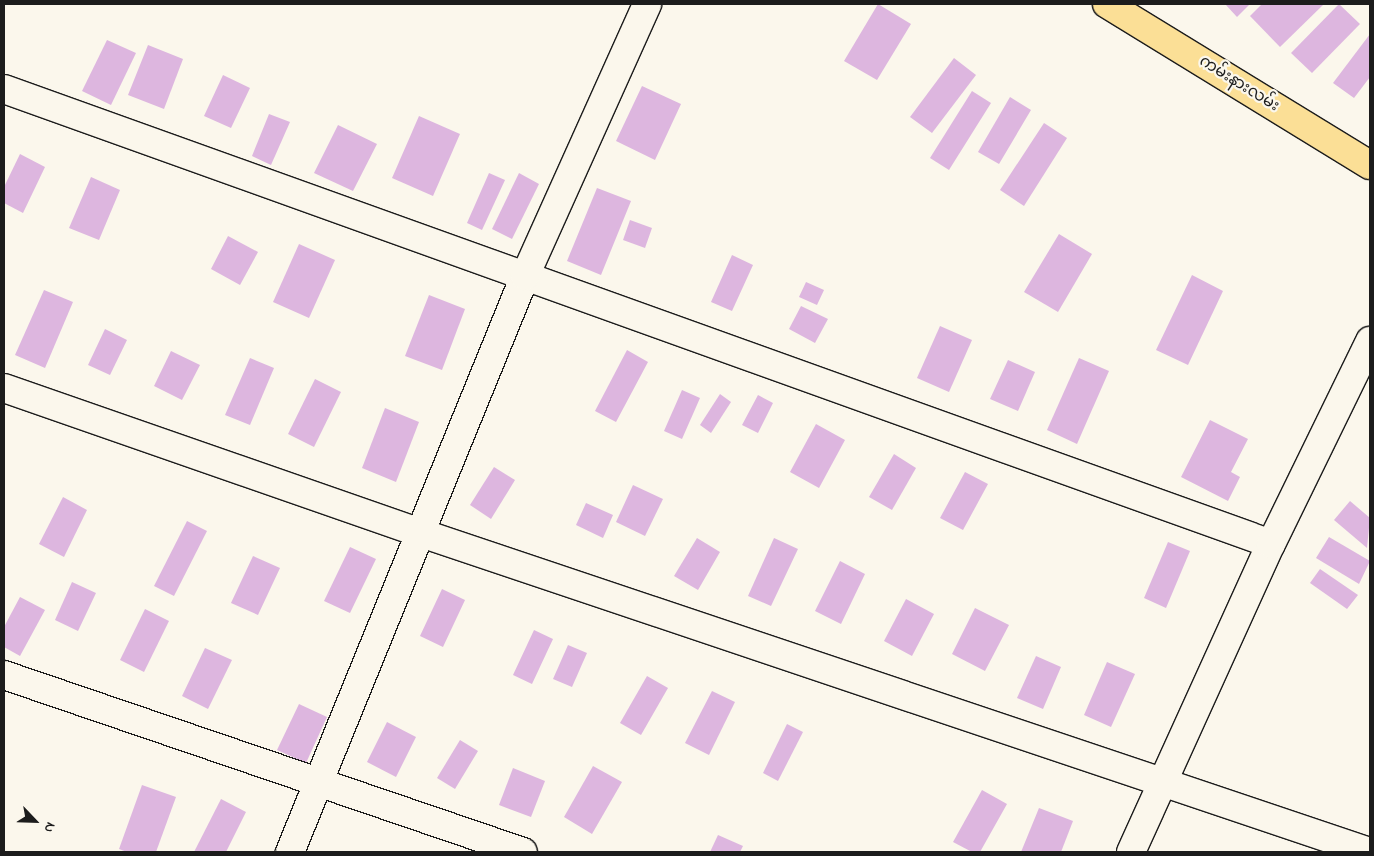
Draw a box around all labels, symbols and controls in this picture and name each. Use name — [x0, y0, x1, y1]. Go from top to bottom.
street label: ကမ်းနားလမ်း — [1195, 52, 1283, 116]
north arrow — [10, 796, 60, 846]
text: N — [38, 819, 61, 836]

